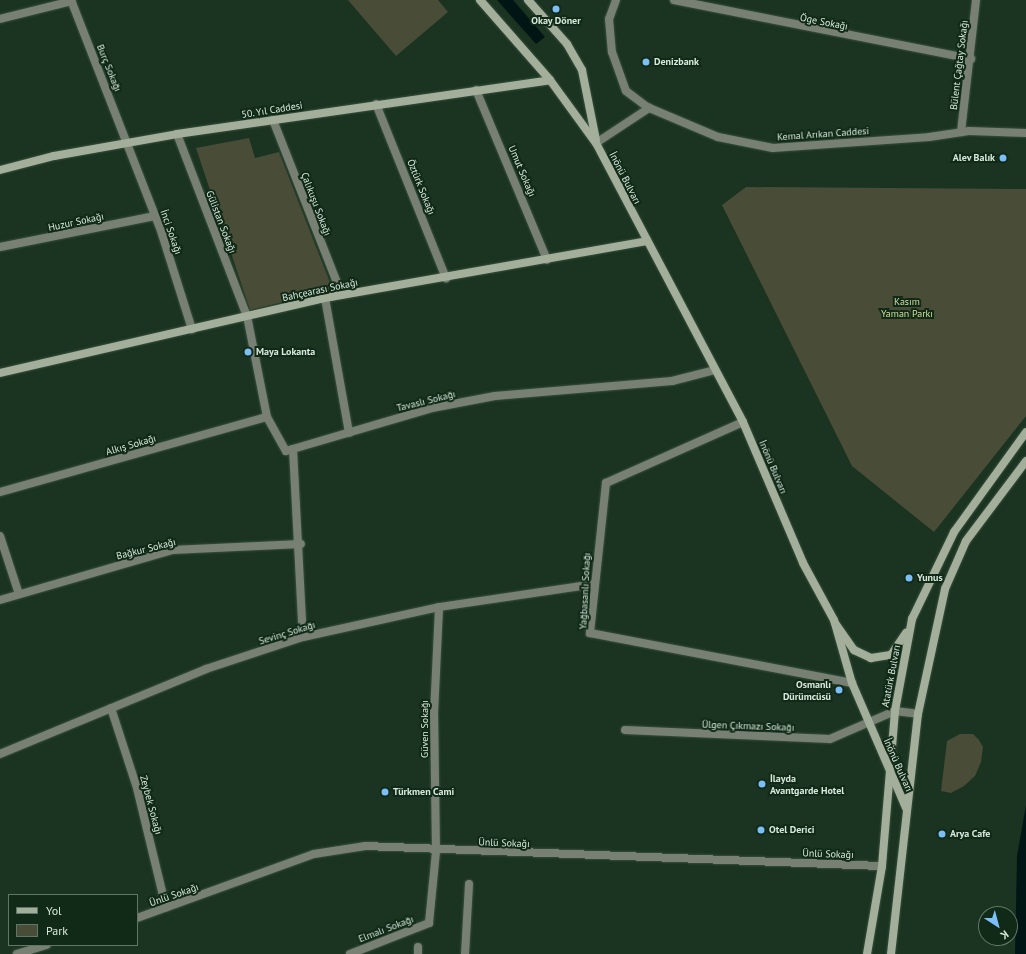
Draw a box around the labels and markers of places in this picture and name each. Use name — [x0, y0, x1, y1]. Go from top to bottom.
marker: Okay Döner — [551, 4, 561, 14]
place label: Okay Döner — [531, 15, 581, 27]
place label: Denizbank — [654, 56, 699, 68]
marker: Denizbank — [641, 57, 651, 67]
place label: Alev Balık — [952, 152, 995, 164]
marker: Alev Balık — [998, 153, 1008, 163]
place label: Maya Lokanta — [256, 346, 315, 358]
marker: Maya Lokanta — [243, 347, 253, 357]
place label: Yunus — [917, 572, 943, 584]
marker: Yunus — [904, 573, 914, 583]
place label: Osmanlı Dürümcüsü — [783, 678, 831, 702]
marker: Osmanlı Dürümcüsü — [834, 685, 844, 695]
place label: İlayda Avantgarde Hotel — [770, 772, 844, 796]
marker: İlayda Avantgarde Hotel — [757, 779, 767, 789]
place label: Türkmen Cami — [393, 786, 454, 798]
marker: Türkmen Cami — [380, 787, 390, 797]
place label: Otel Derici — [769, 824, 814, 836]
marker: Otel Derici — [756, 825, 766, 835]
place label: Arya Cafe — [950, 828, 991, 840]
marker: Arya Cafe — [937, 829, 947, 839]

